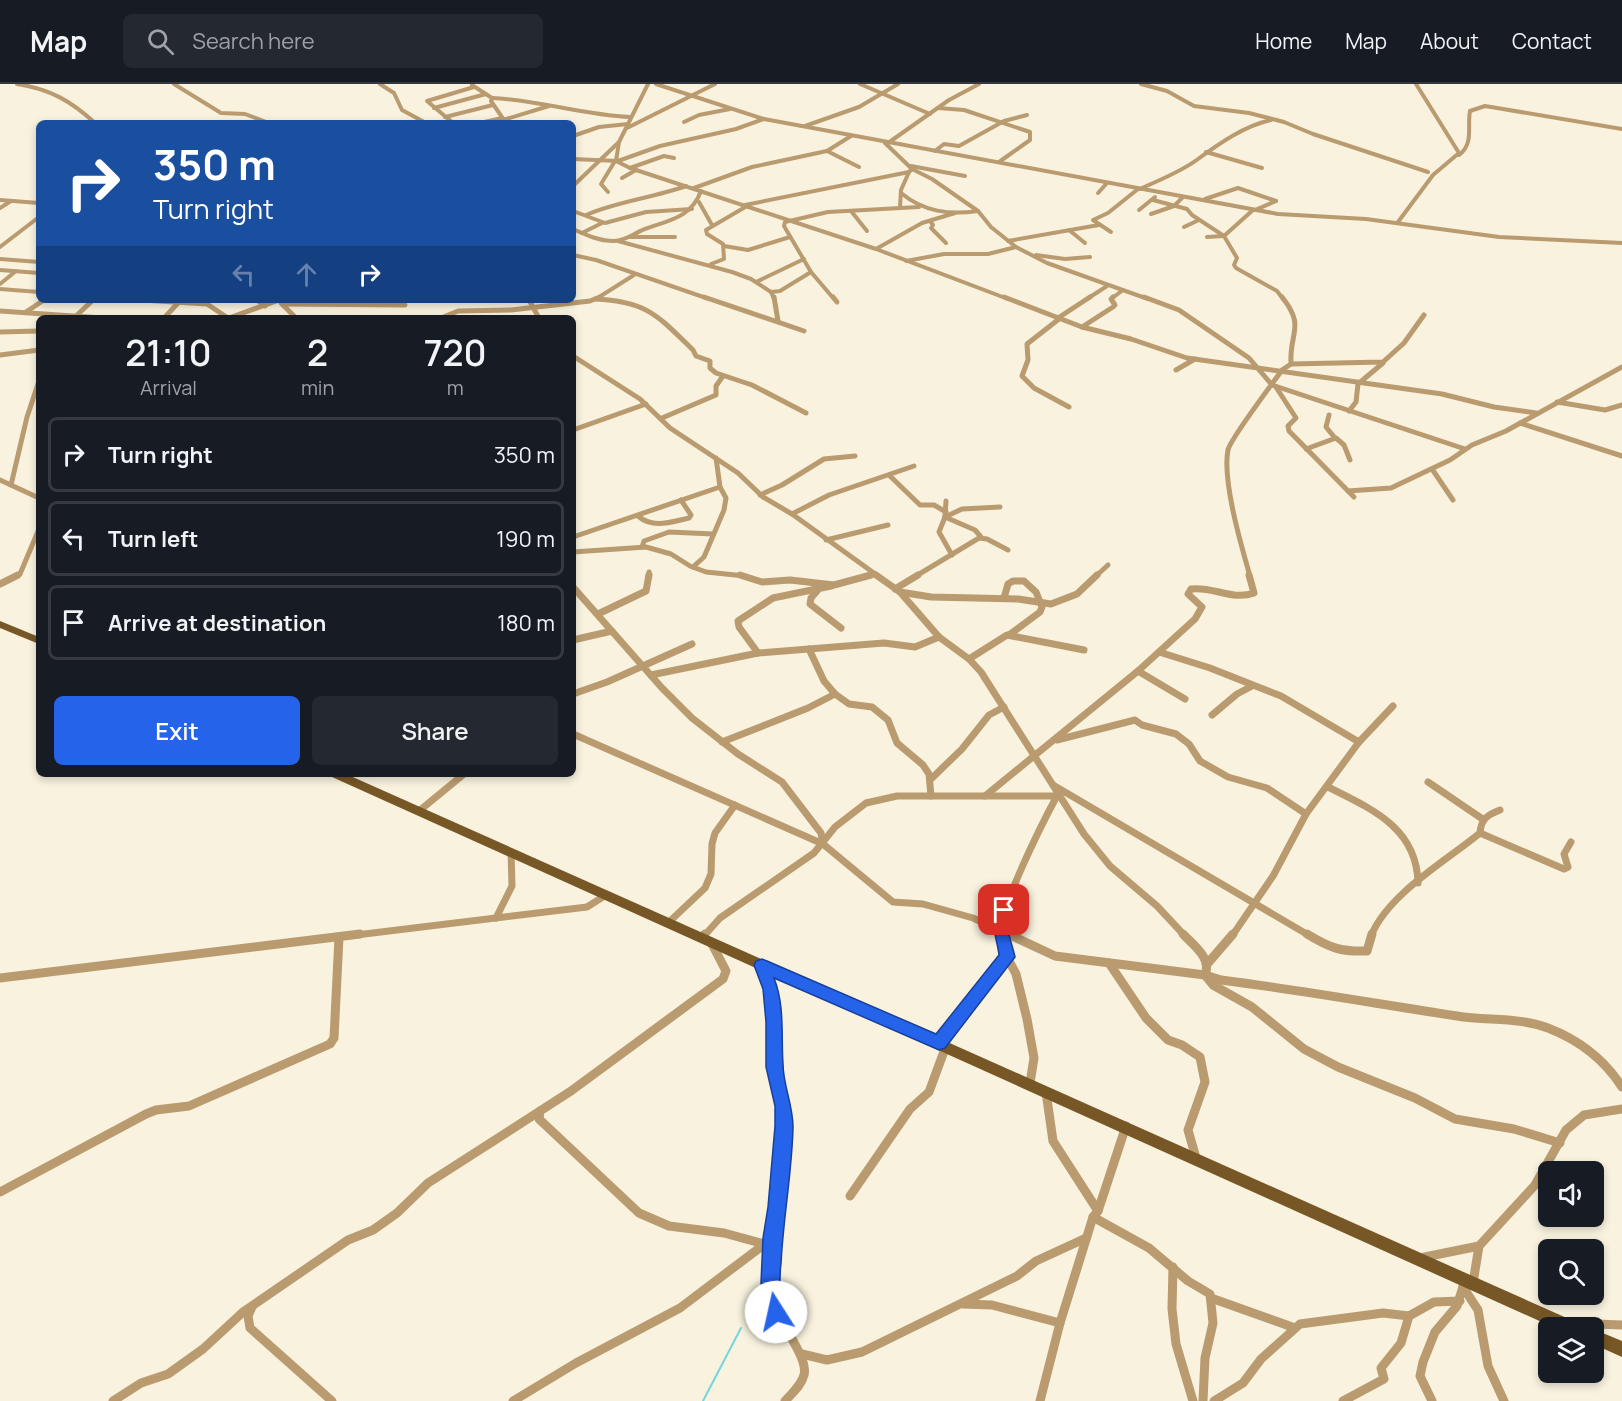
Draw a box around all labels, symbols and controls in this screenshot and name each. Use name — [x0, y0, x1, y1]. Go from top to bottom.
search box — [123, 14, 543, 68]
text: Map — [30, 22, 87, 60]
icon: search — [144, 25, 177, 58]
text: Search here — [192, 26, 315, 56]
text: Home — [1255, 27, 1312, 55]
text: Map — [1345, 27, 1387, 55]
text: About — [1420, 27, 1479, 55]
text: Contact — [1512, 27, 1592, 55]
text: 350 m — [153, 135, 276, 193]
icon: right — [54, 144, 132, 222]
text: Turn right — [153, 190, 274, 227]
icon: left — [227, 258, 260, 291]
icon: ahead — [290, 258, 323, 291]
icon: right — [353, 258, 386, 291]
text: 21:10 — [125, 328, 212, 377]
text: 2 — [307, 328, 328, 377]
text: 720 — [424, 328, 487, 377]
text: Arrival — [140, 374, 197, 401]
text: min — [301, 374, 334, 401]
text: m — [447, 374, 464, 401]
icon: right — [57, 438, 90, 471]
text: Turn right — [108, 440, 213, 470]
text: 350 m — [494, 440, 555, 470]
icon: left — [57, 522, 90, 555]
text: Turn left — [108, 524, 198, 554]
text: 190 m — [496, 524, 555, 554]
icon: arrive — [57, 606, 90, 639]
text: Arrive at destination — [108, 608, 326, 638]
text: 180 m — [497, 608, 555, 638]
button: Exit — [54, 696, 300, 765]
button: Share — [312, 696, 558, 765]
pin — [978, 884, 1029, 935]
icon: arrive — [987, 893, 1020, 926]
map controls — [1538, 1161, 1604, 1383]
button: sound — [1538, 1161, 1604, 1227]
button: search — [1538, 1239, 1604, 1305]
position arrow — [744, 1280, 808, 1344]
button: layers — [1538, 1317, 1604, 1383]

